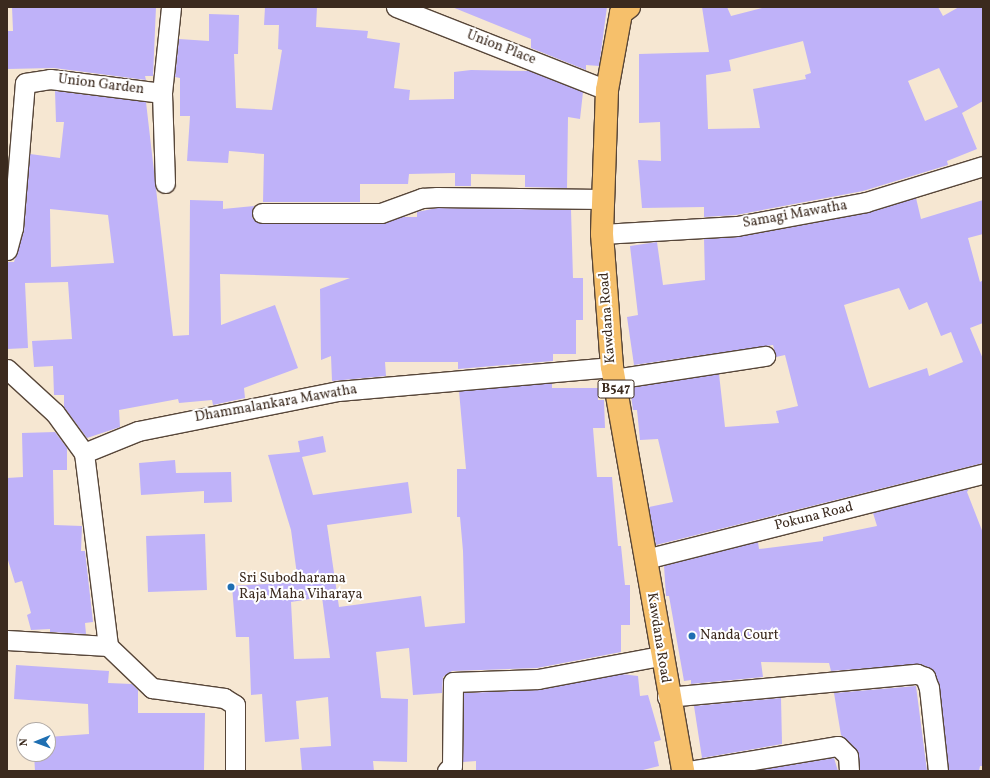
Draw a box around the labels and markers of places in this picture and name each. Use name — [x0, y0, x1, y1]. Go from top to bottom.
place label: Sri Subodharama Raja Maha Viharaya — [239, 571, 363, 604]
marker: Sri Subodharama Raja Maha Viharaya — [226, 582, 236, 592]
place label: Nanda Court — [700, 628, 779, 644]
marker: Nanda Court — [687, 631, 697, 641]

